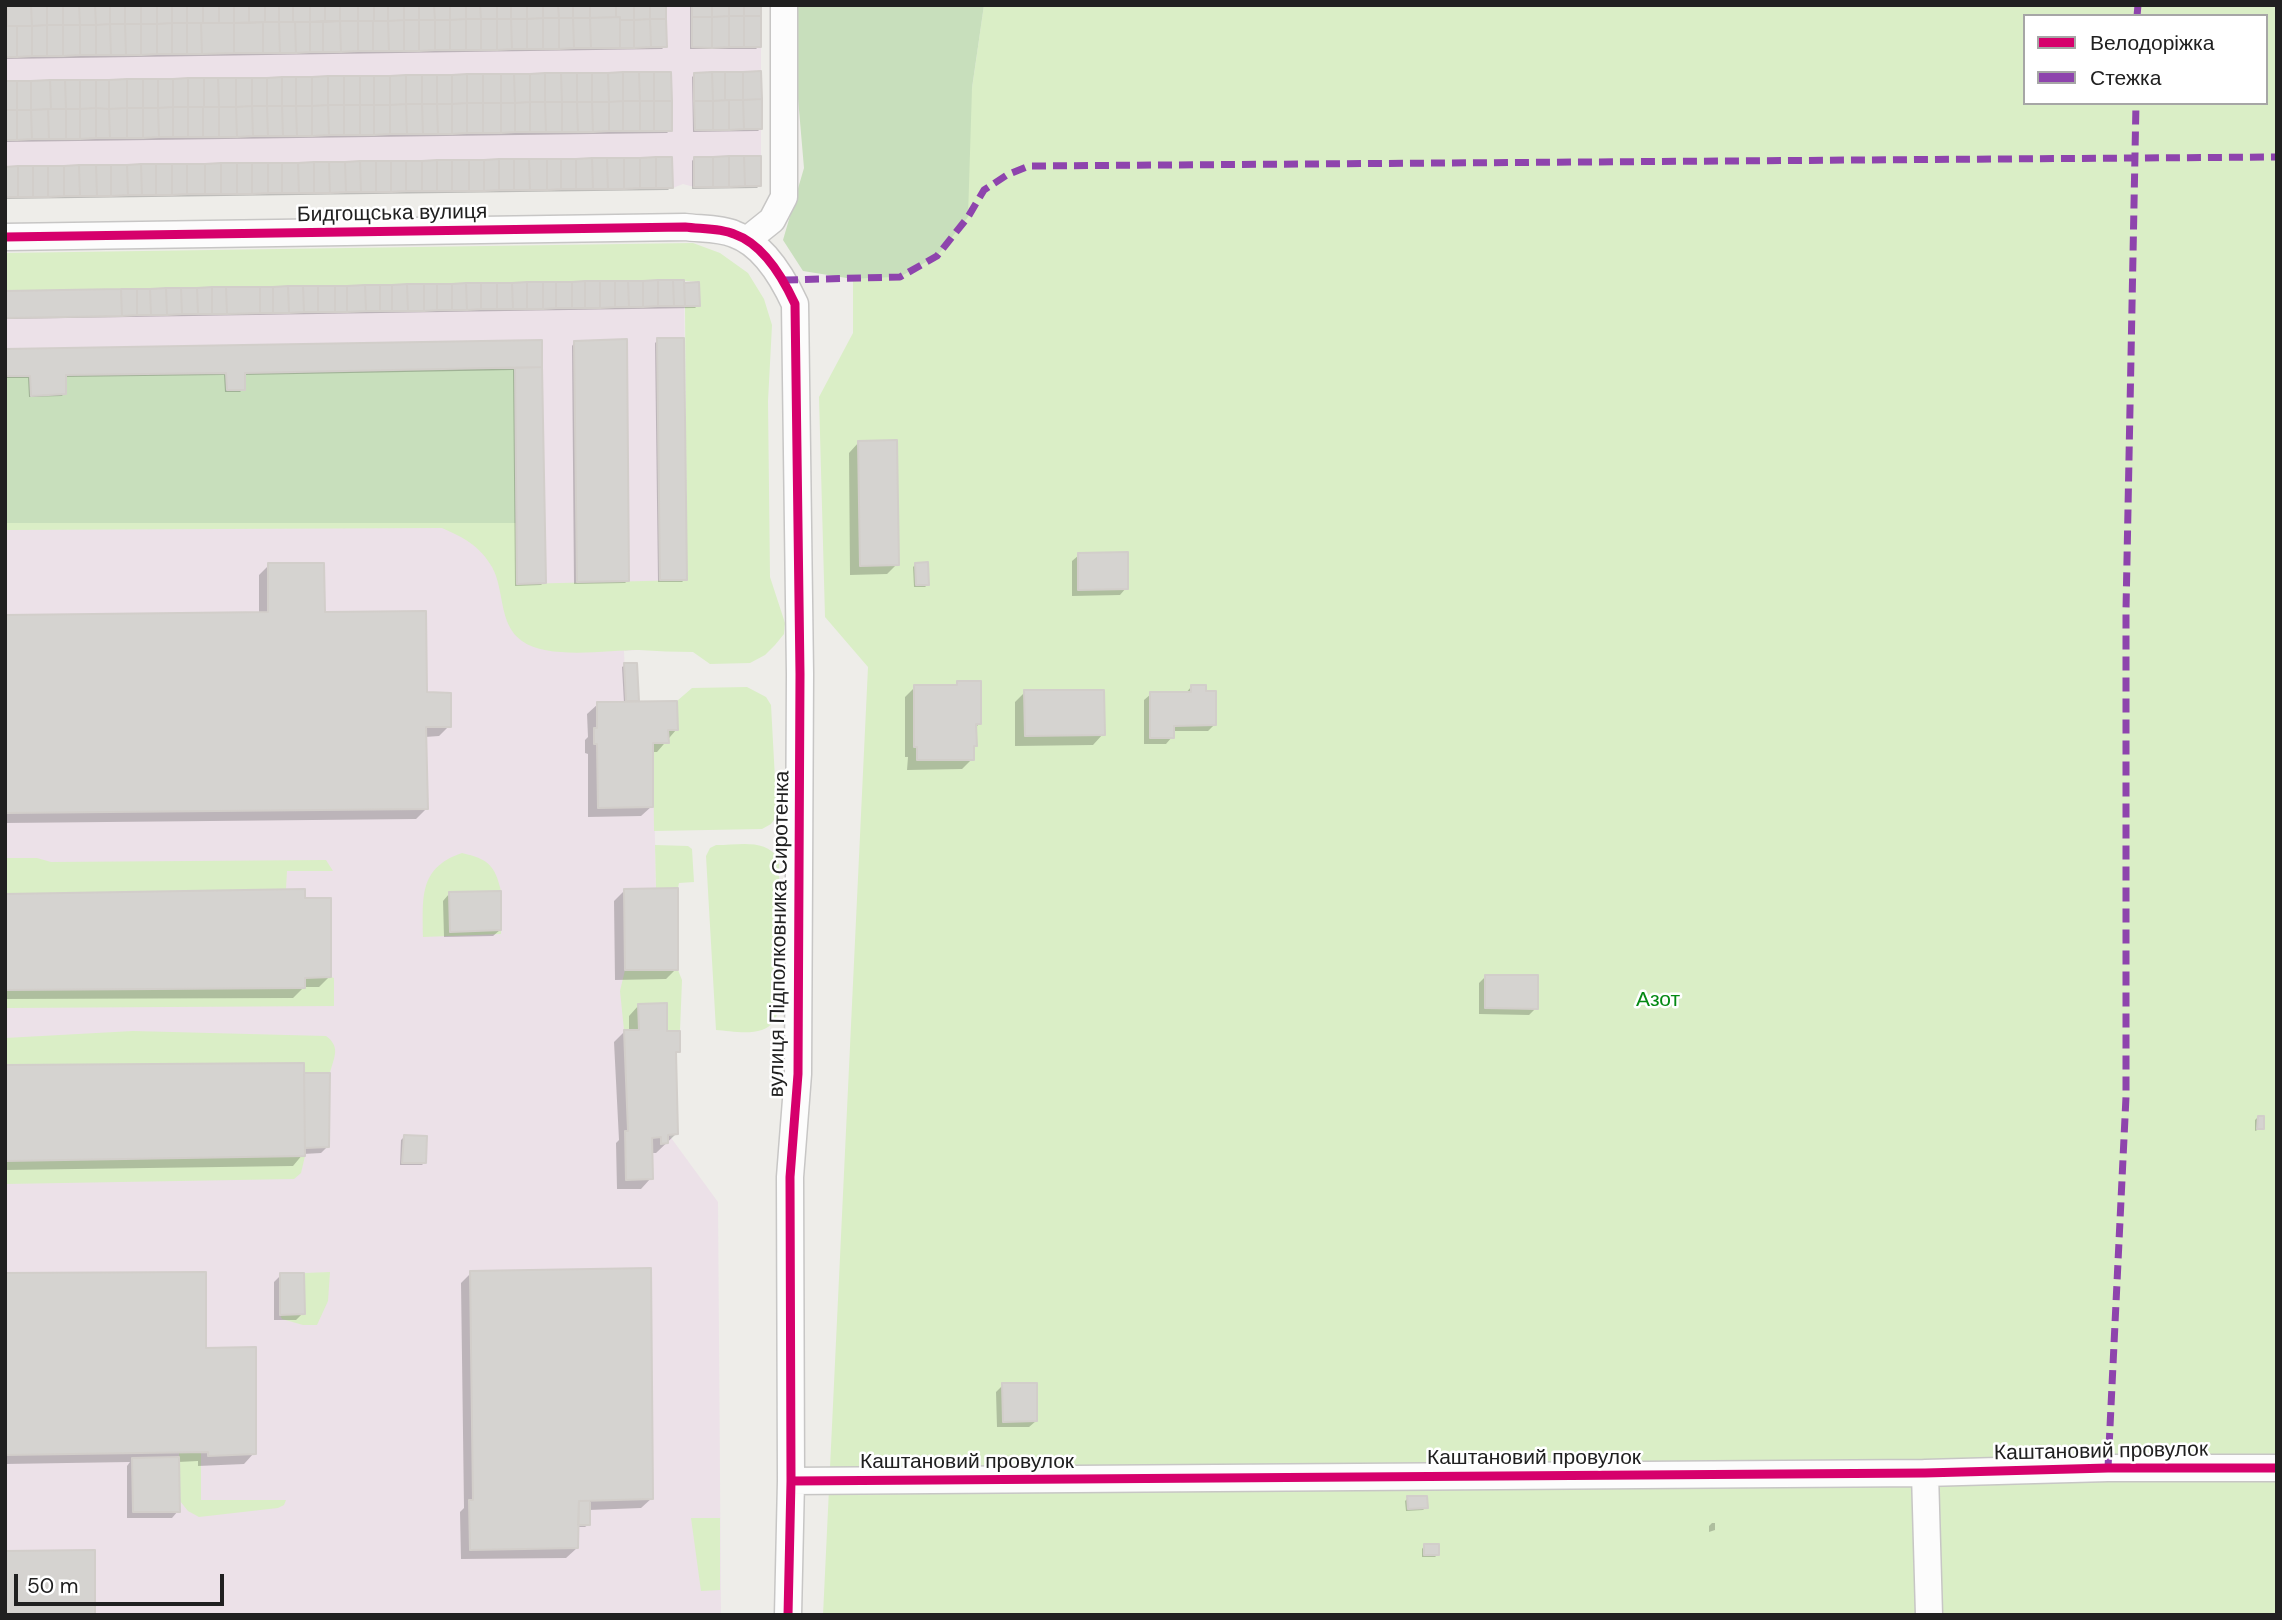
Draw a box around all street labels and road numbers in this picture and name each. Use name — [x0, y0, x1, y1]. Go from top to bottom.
street label: Бидгощська вулиця — [297, 200, 487, 228]
street label: вулиця Підполковника Сиротенка — [765, 770, 795, 1098]
street label: Каштановий провулок — [1994, 1438, 2208, 1466]
street label: Каштановий провулок — [1427, 1445, 1641, 1471]
street label: Каштановий провулок — [860, 1449, 1074, 1475]

